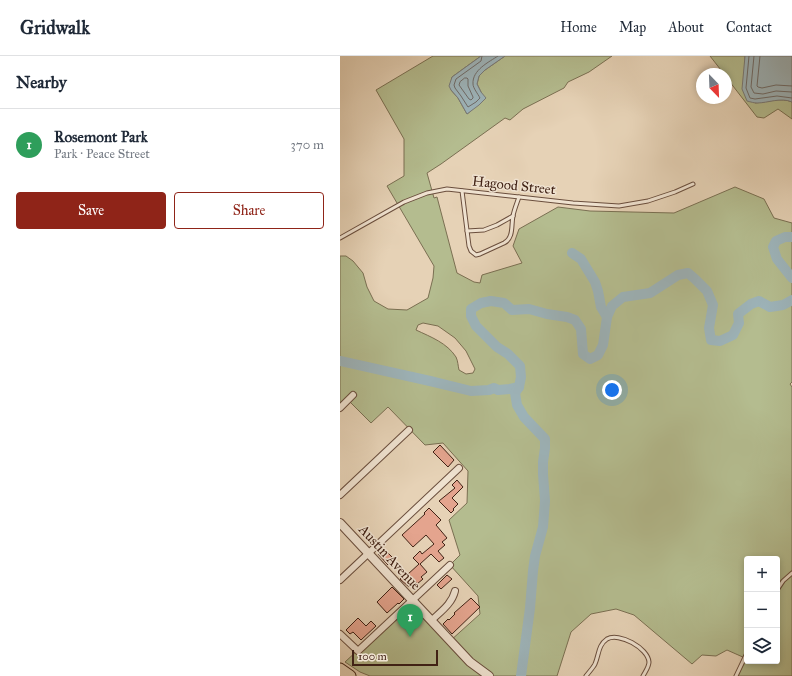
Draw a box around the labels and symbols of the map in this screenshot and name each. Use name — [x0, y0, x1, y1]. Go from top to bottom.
north arrow — [696, 68, 732, 104]
street label: Hagood Street — [471, 173, 556, 198]
your location — [602, 380, 622, 400]
street label: Austin Avenue — [354, 520, 424, 594]
pin: 1 — [397, 604, 423, 637]
scale bar — [352, 648, 438, 667]

